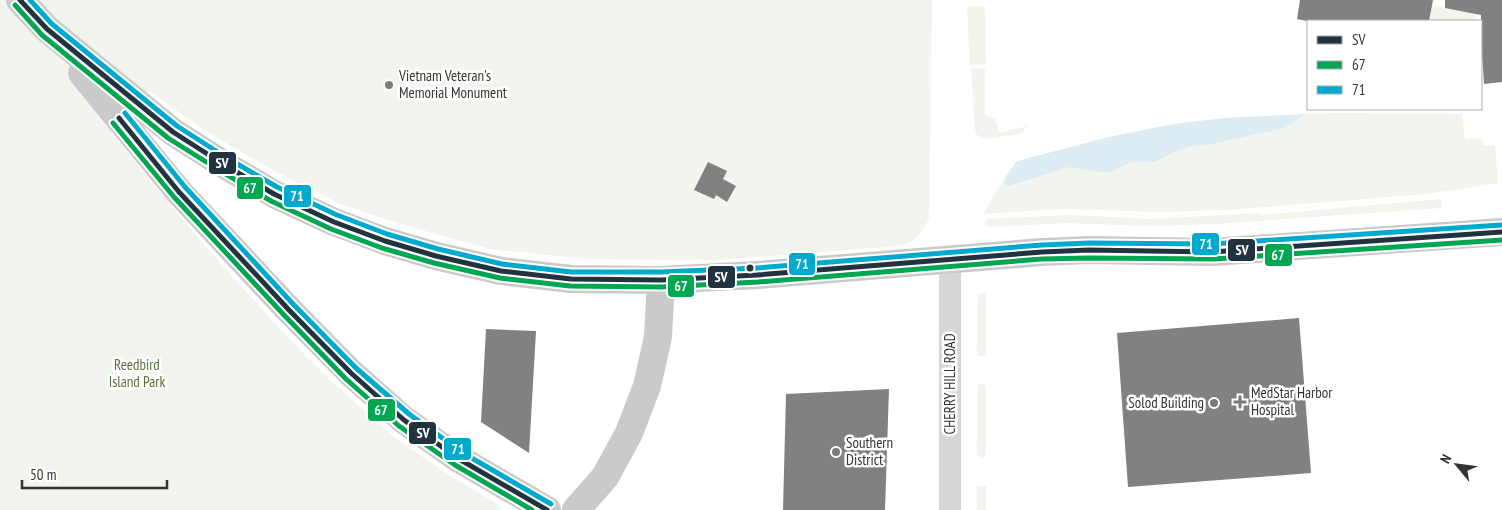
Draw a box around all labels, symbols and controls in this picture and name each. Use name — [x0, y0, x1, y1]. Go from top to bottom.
legend — [1307, 20, 1482, 110]
text: SV — [1352, 30, 1365, 49]
text: 67 — [1352, 55, 1366, 74]
place label: Vietnam Veteran's Memorial Monument — [398, 66, 507, 102]
marker: Vietnam Veteran's Memorial Monument — [383, 79, 395, 91]
text: 71 — [1352, 80, 1366, 99]
line badge: SV — [208, 151, 237, 175]
text: SV — [215, 154, 230, 172]
line badge: 67 — [236, 176, 264, 200]
text: 67 — [243, 179, 257, 197]
line badge: 71 — [283, 184, 312, 208]
text: 71 — [290, 187, 304, 205]
line badge: 71 — [1191, 232, 1220, 256]
text: 71 — [1199, 235, 1213, 253]
line badge: SV — [1227, 238, 1256, 262]
text: SV — [1235, 241, 1250, 259]
line badge: 67 — [1264, 243, 1293, 267]
text: 67 — [1271, 246, 1285, 264]
line badge: 71 — [788, 252, 816, 276]
text: 71 — [795, 255, 809, 273]
unlabelled marker — [745, 263, 755, 273]
line badge: SV — [707, 265, 736, 289]
text: SV — [714, 268, 729, 286]
line badge: 67 — [667, 274, 695, 298]
text: 67 — [674, 277, 688, 295]
street label: CHERRY HILL ROAD — [940, 333, 959, 435]
park label: Reedbird Island Park — [109, 355, 165, 391]
place label: MedStar Harbor Hospital — [1251, 383, 1333, 419]
place label: Solod Building — [1128, 393, 1204, 412]
marker: MedStar Harbor Hospital — [1233, 395, 1247, 409]
marker: Solod Building — [1208, 397, 1220, 409]
line badge: 67 — [367, 398, 396, 422]
text: 67 — [374, 401, 388, 419]
line badge: SV — [408, 421, 437, 445]
text: SV — [416, 424, 431, 442]
place label: Southern District — [846, 433, 893, 469]
line badge: 71 — [443, 437, 472, 461]
text: 71 — [451, 440, 465, 458]
north arrow — [1432, 440, 1482, 490]
marker: Southern District — [830, 446, 842, 458]
text: N — [1436, 451, 1455, 466]
scale bar — [22, 458, 168, 490]
text: 50 m — [30, 465, 56, 484]

